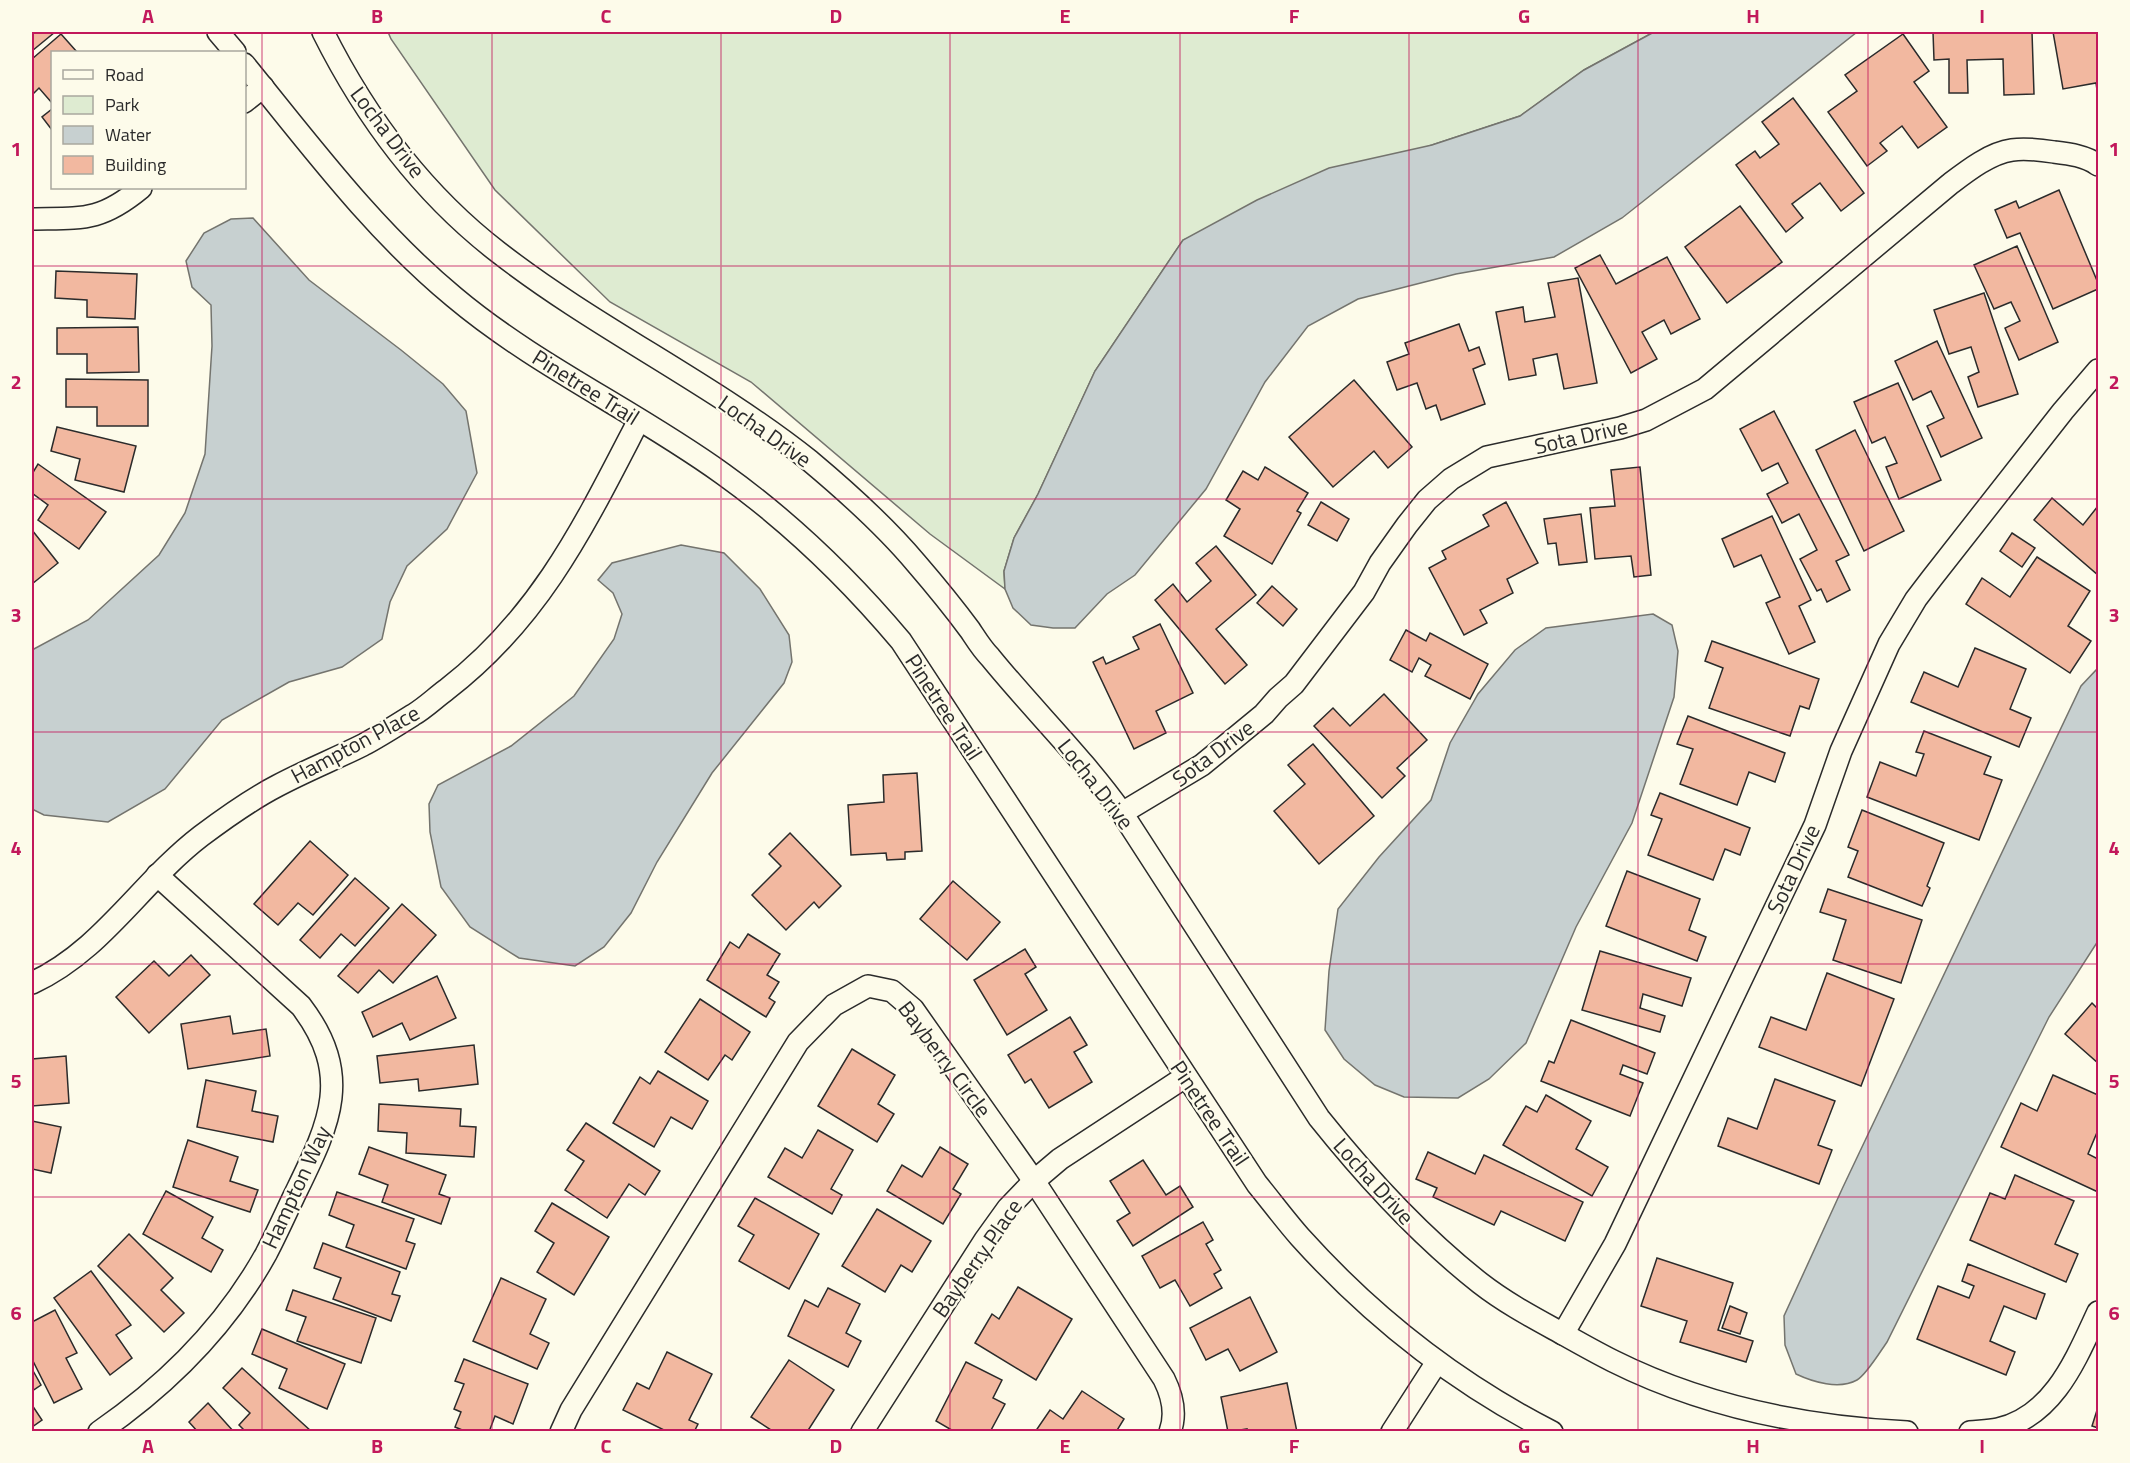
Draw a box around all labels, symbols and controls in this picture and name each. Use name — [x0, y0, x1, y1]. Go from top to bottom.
text: A — [142, 0, 154, 31]
text: B — [371, 0, 383, 31]
text: C — [601, 0, 612, 31]
text: D — [830, 0, 842, 31]
text: E — [1059, 0, 1071, 31]
text: F — [1289, 0, 1300, 31]
text: G — [1518, 0, 1530, 31]
text: H — [1746, 0, 1760, 31]
text: I — [1979, 0, 1985, 31]
legend — [51, 51, 246, 189]
text: Road — [105, 61, 144, 88]
street label: Locha Drive — [342, 79, 434, 185]
text: Park — [105, 91, 140, 118]
text: Water — [105, 121, 151, 148]
text: 1 — [10, 133, 22, 164]
text: 1 — [2108, 133, 2120, 164]
text: Building — [105, 151, 166, 178]
street label: Pinetree Trail — [526, 340, 646, 434]
text: 2 — [10, 366, 22, 397]
text: 2 — [2108, 366, 2120, 397]
street label: Locha Drive — [711, 386, 819, 476]
street label: Sota Drive — [1531, 409, 1631, 463]
text: 3 — [10, 599, 22, 630]
text: 3 — [2108, 599, 2120, 630]
street label: Pinetree Trail — [897, 647, 991, 767]
street label: Hampton Place — [285, 696, 425, 792]
street label: Sota Drive — [1165, 711, 1261, 795]
street label: Locha Drive — [1050, 731, 1142, 837]
street label: Sota Drive — [1757, 819, 1829, 919]
text: 4 — [10, 832, 22, 863]
text: 4 — [2108, 832, 2120, 863]
street label: Bayberry Circle — [890, 993, 1000, 1125]
street label: Pinetree Trail — [1162, 1053, 1258, 1173]
text: 5 — [10, 1065, 22, 1096]
text: 5 — [2108, 1065, 2120, 1096]
street label: Hampton Way — [253, 1119, 340, 1254]
street label: Locha Drive — [1325, 1130, 1423, 1232]
street label: Bayberry Place — [923, 1192, 1031, 1324]
text: 6 — [10, 1297, 22, 1328]
text: 6 — [2108, 1297, 2120, 1328]
text: A — [142, 1430, 154, 1461]
text: B — [371, 1430, 383, 1461]
text: C — [601, 1430, 612, 1461]
text: D — [830, 1430, 842, 1461]
text: E — [1059, 1430, 1071, 1461]
text: F — [1289, 1430, 1300, 1461]
text: G — [1518, 1430, 1530, 1461]
text: H — [1746, 1430, 1760, 1461]
text: I — [1979, 1430, 1985, 1461]

